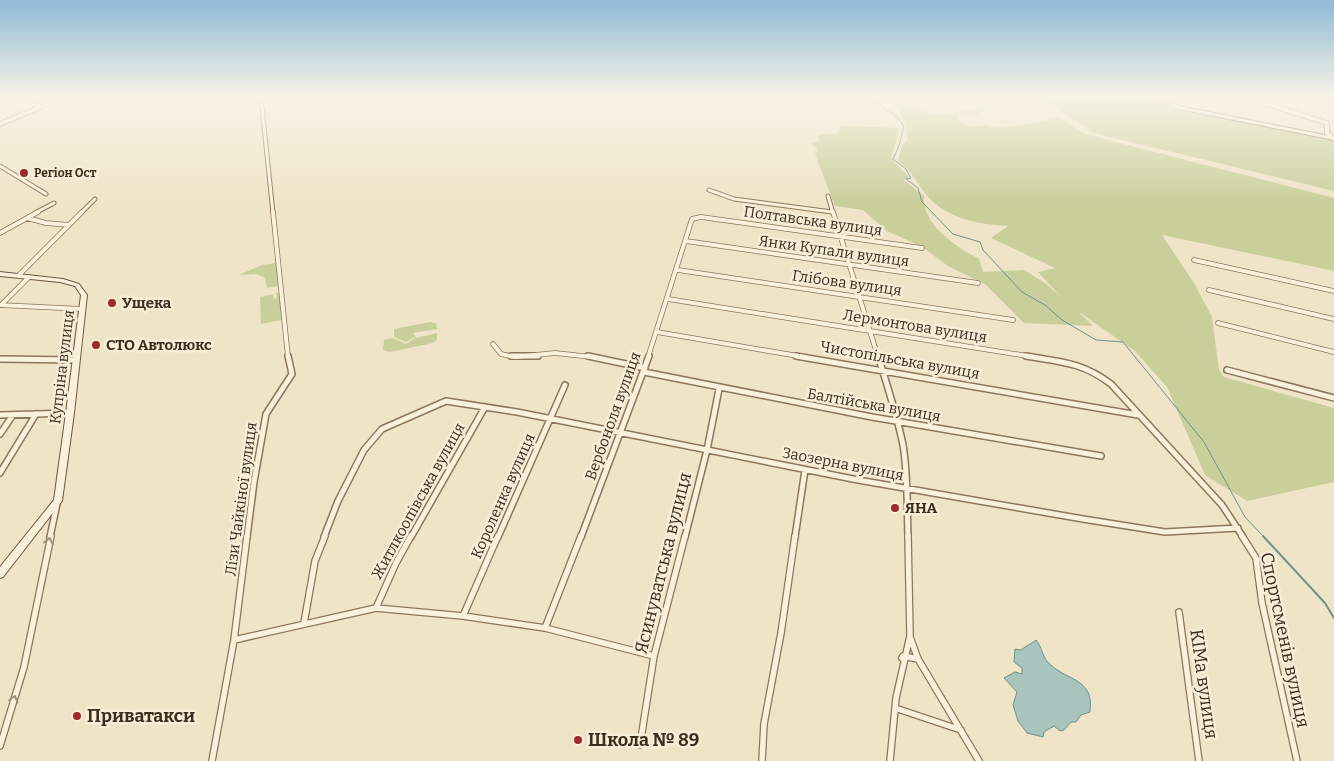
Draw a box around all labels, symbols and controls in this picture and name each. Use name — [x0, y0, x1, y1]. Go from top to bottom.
place label: Регіон Ост — [34, 166, 97, 180]
marker: Регіон Ост — [18, 167, 30, 179]
street label: Полтавська вулиця — [743, 202, 883, 240]
street label: Янки Купали вулиця — [758, 232, 910, 270]
street label: Глібова вулиця — [791, 266, 903, 300]
place label: Ущека — [122, 294, 172, 312]
marker: Ущека — [106, 297, 118, 309]
street label: Лермонтова вулиця — [842, 306, 988, 346]
street label: Купріна вулиця — [46, 309, 78, 425]
place label: СТО Автолюкс — [106, 336, 212, 354]
street label: Чистопільська вулиця — [819, 337, 981, 383]
marker: СТО Автолюкс — [90, 339, 102, 351]
street label: Вербоноля вулиця — [581, 349, 645, 483]
street label: Балтійська вулиця — [806, 384, 942, 426]
street label: Житлкоопівська вулиця — [367, 420, 469, 582]
street label: Лізи Чайкіної вулиця — [221, 421, 261, 577]
street label: Короленка вулиця — [467, 431, 539, 561]
street label: Заозерна вулиця — [781, 443, 905, 485]
street label: Ясинуватська вулиця — [630, 470, 696, 656]
place label: ЯНА — [905, 499, 937, 517]
marker: ЯНА — [889, 502, 901, 514]
one-way arrow — [44, 537, 54, 545]
street label: Спортсменів вулиця — [1256, 550, 1314, 730]
street label: КІМа вулиця — [1185, 628, 1223, 740]
one-way arrow — [8, 696, 18, 704]
place label: Приватакси — [87, 705, 195, 727]
marker: Приватакси — [71, 710, 83, 722]
place label: Школа № 89 — [588, 729, 699, 751]
marker: Школа № 89 — [572, 734, 584, 746]

